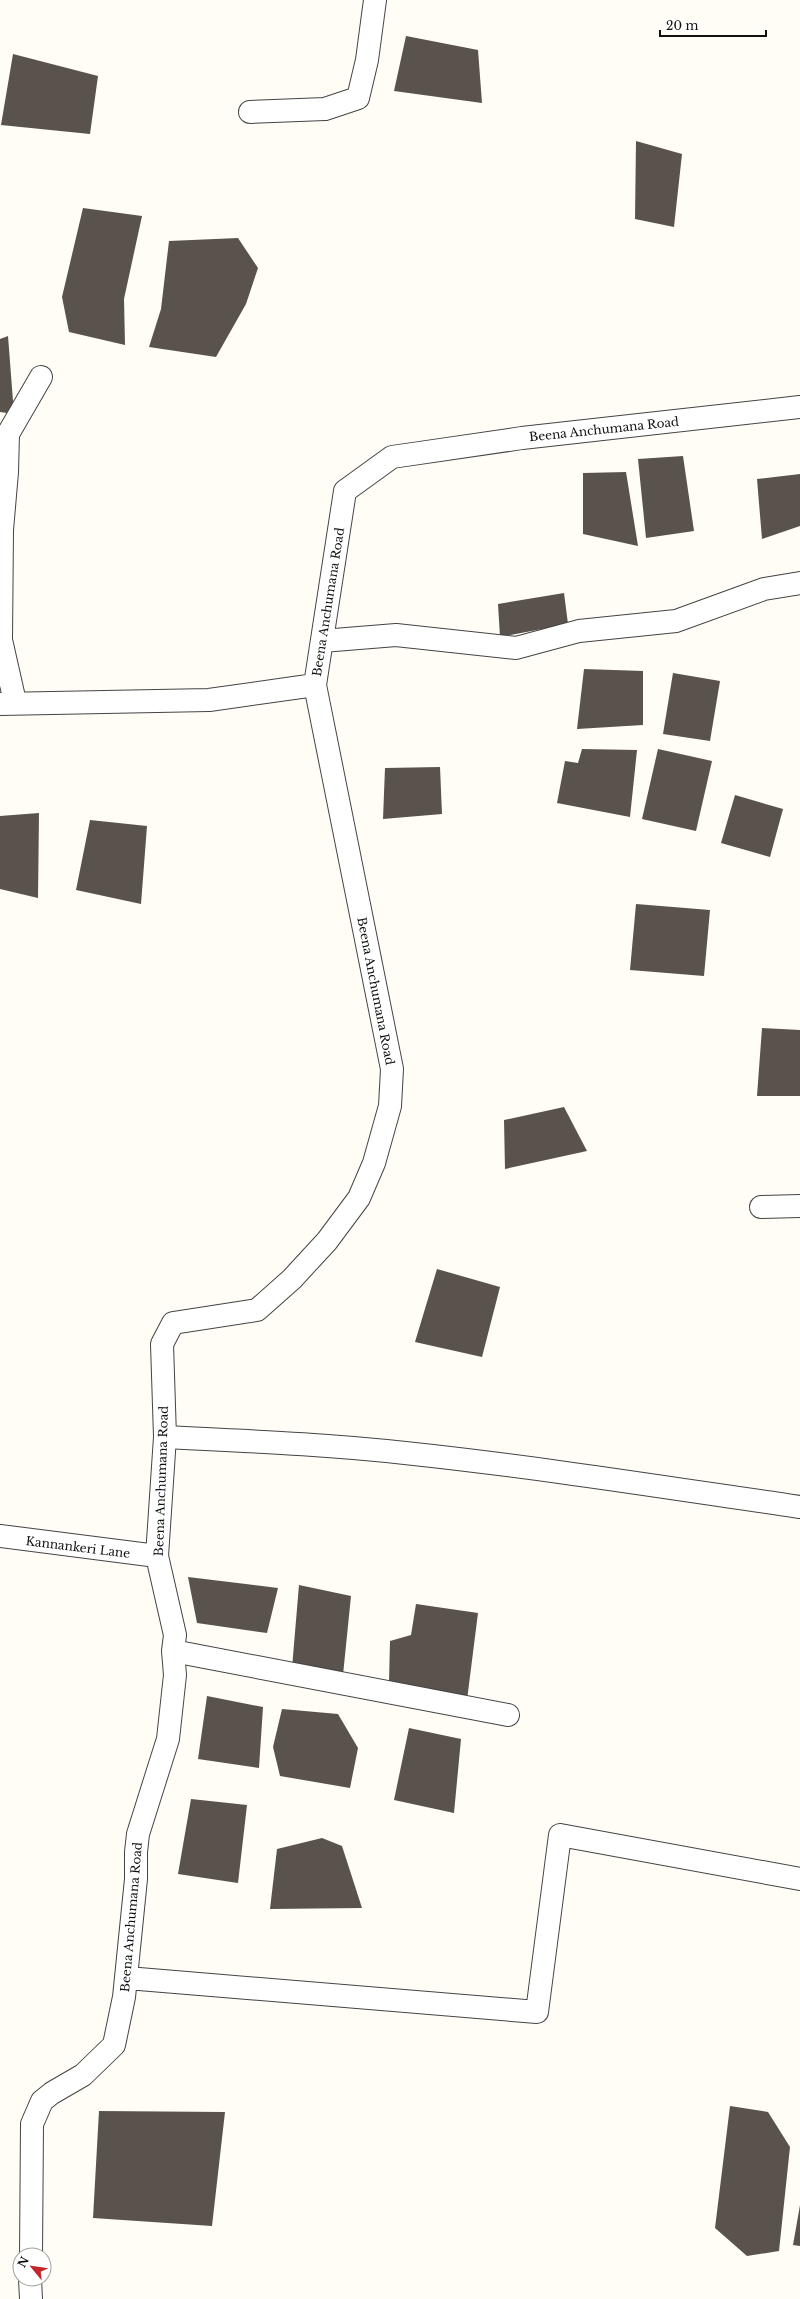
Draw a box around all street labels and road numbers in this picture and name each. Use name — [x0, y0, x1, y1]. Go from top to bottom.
street label: Beena Anchumana Road — [528, 414, 680, 444]
street label: Beena Anchumana Road — [309, 526, 347, 678]
street label: Beena Anchumana Road — [354, 916, 398, 1066]
street label: Beena Anchumana Road — [151, 1405, 171, 1557]
street label: Kannankeri Lane — [25, 1533, 131, 1561]
street label: Beena Anchumana Road — [117, 1841, 145, 1993]

